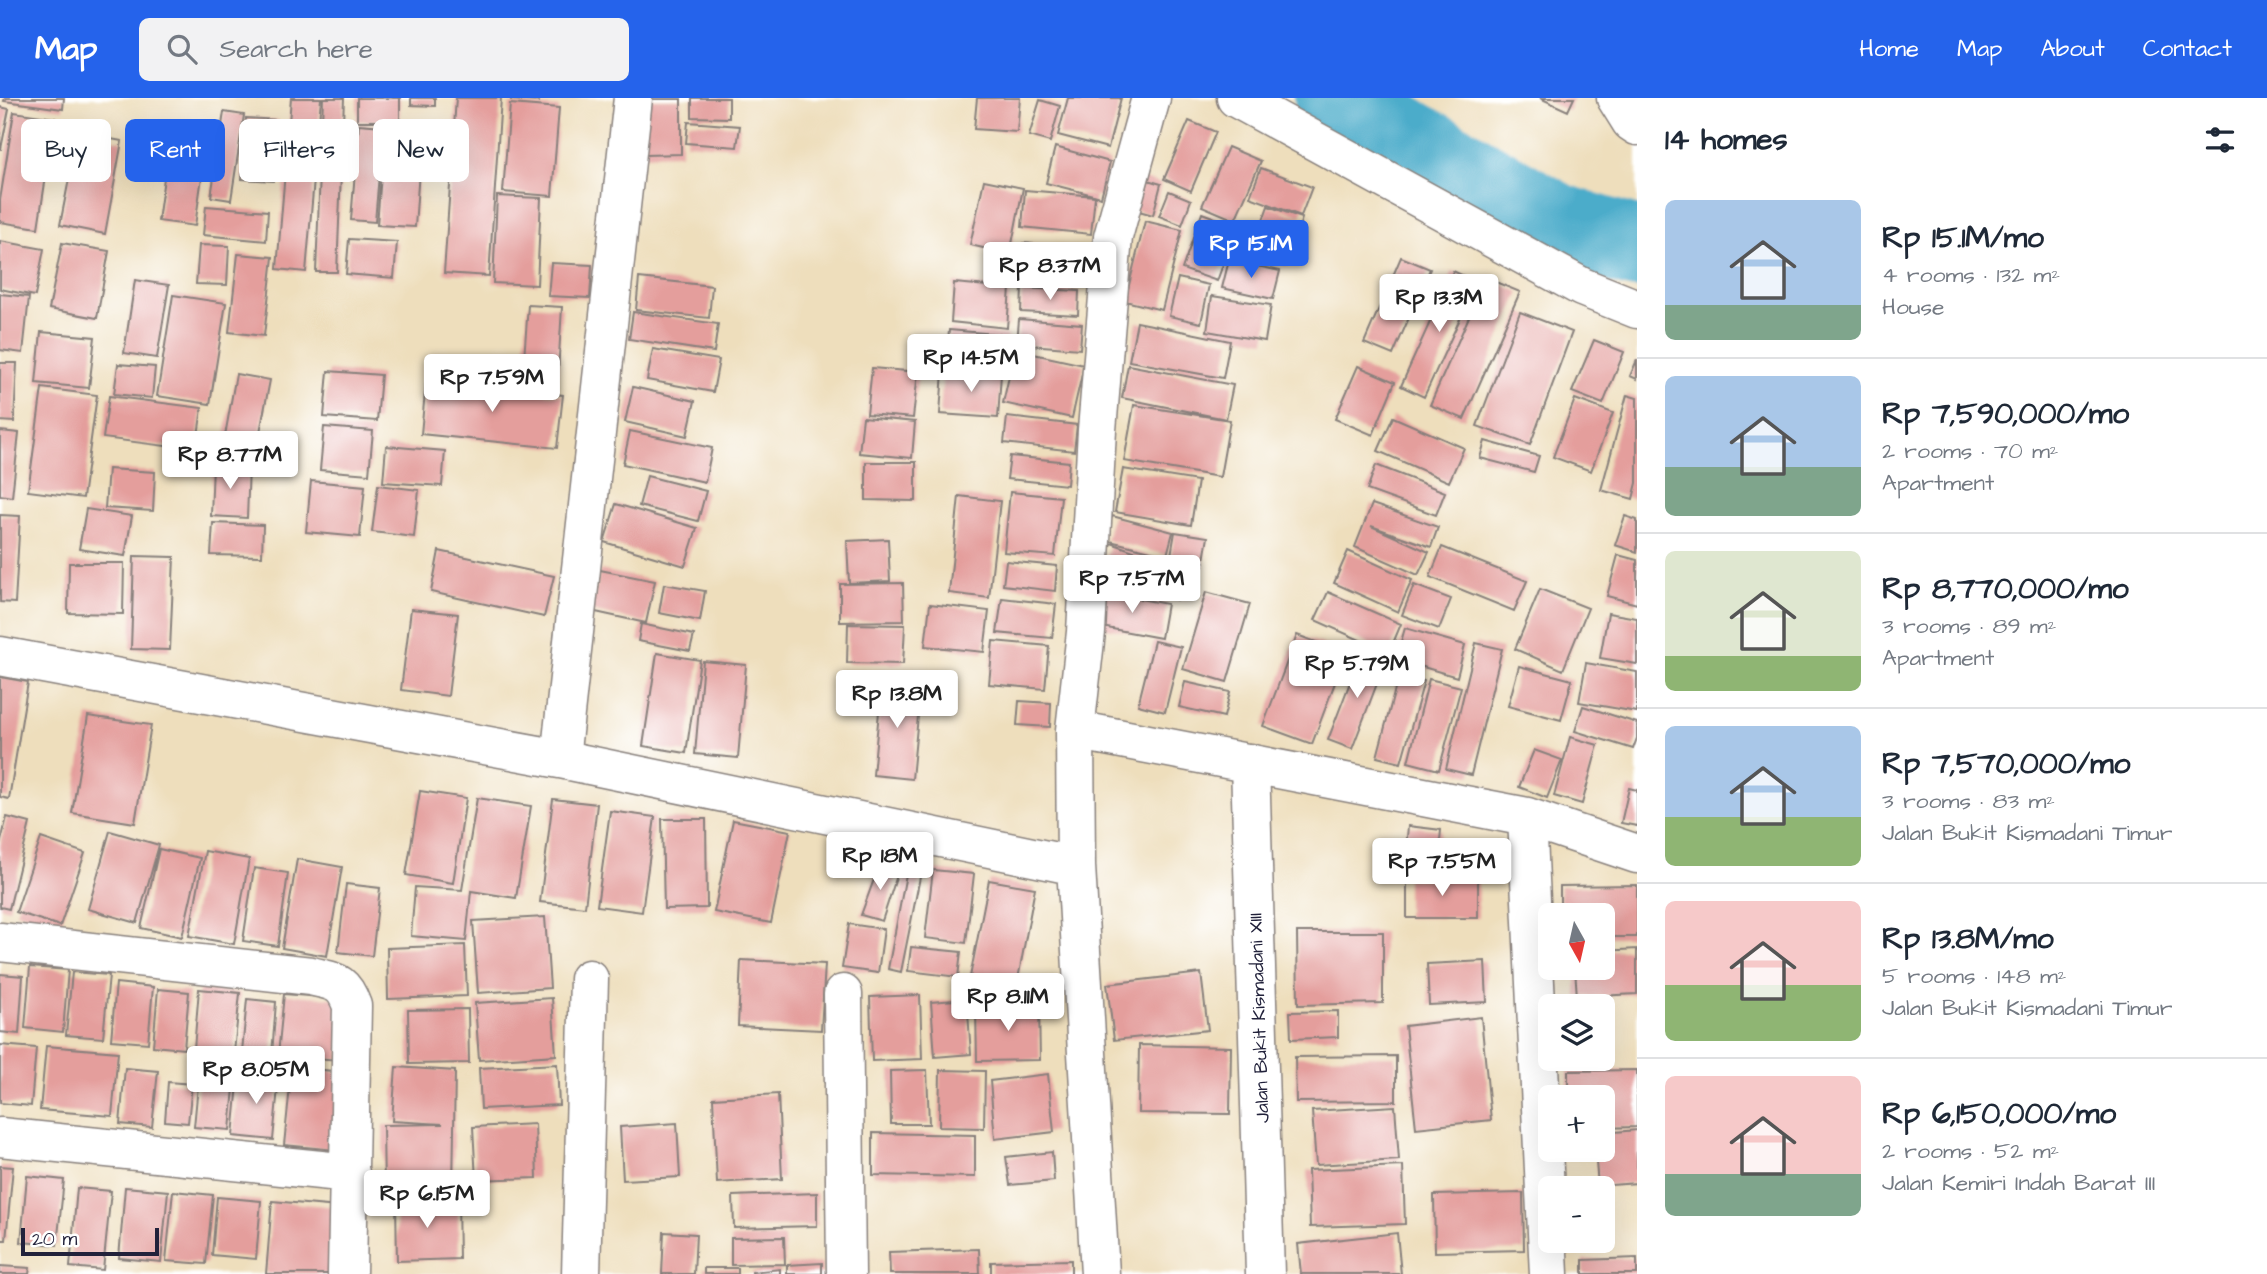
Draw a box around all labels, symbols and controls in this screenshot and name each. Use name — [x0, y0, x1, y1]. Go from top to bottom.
search box — [139, 18, 629, 81]
text: Map — [35, 26, 97, 72]
icon: search — [163, 30, 201, 68]
text: Search here — [219, 31, 373, 67]
text: Home — [1859, 32, 1919, 66]
text: Map — [1957, 32, 2002, 66]
text: About — [2040, 32, 2105, 66]
text: Contact — [2143, 32, 2232, 66]
chip: Buy — [21, 119, 111, 182]
chip: Rent — [125, 119, 225, 182]
chip: Filters — [239, 119, 359, 182]
chip: New — [373, 119, 469, 182]
text: 14 homes — [1665, 119, 1788, 161]
icon: filters — [2201, 121, 2239, 159]
text: Rp 15.1M/mo — [1882, 217, 2044, 259]
pin: Rp 15.1M — [1179, 220, 1323, 280]
text: Rp 15.1M — [1210, 227, 1292, 259]
icon: home — [1721, 228, 1805, 312]
pin: Rp 8.37M — [978, 242, 1122, 302]
text: Rp 8.37M — [999, 249, 1101, 281]
text: 4 rooms · 132 m² — [1882, 259, 2060, 291]
pin: Rp 13.3M — [1367, 274, 1511, 334]
text: Rp 13.3M — [1395, 281, 1483, 313]
text: House — [1882, 291, 1945, 323]
pin: Rp 14.5M — [899, 334, 1043, 394]
text: Rp 14.5M — [923, 341, 1019, 373]
pin: Rp 7.59M — [420, 354, 564, 414]
text: Rp 7.59M — [440, 361, 544, 393]
text: Rp 7,590,000/mo — [1882, 393, 2129, 435]
icon: home — [1721, 404, 1805, 488]
pin: Rp 8.77M — [158, 432, 302, 491]
text: 2 rooms · 70 m² — [1882, 435, 2058, 467]
text: Rp 8.77M — [178, 438, 282, 470]
text: Apartment — [1882, 467, 1994, 499]
pin: Rp 7.57M — [1060, 556, 1204, 615]
text: Rp 7.57M — [1079, 562, 1185, 594]
text: Rp 8,770,000/mo — [1882, 568, 2129, 610]
icon: home — [1721, 579, 1805, 663]
text: 3 rooms · 89 m² — [1882, 610, 2056, 642]
pin: Rp 5.79M — [1285, 640, 1429, 700]
text: Apartment — [1882, 642, 1994, 674]
text: Rp 5.79M — [1305, 647, 1409, 679]
pin: Rp 13.8M — [825, 670, 969, 730]
text: Rp 13.8M — [852, 677, 942, 709]
text: Rp 7,570,000/mo — [1882, 743, 2131, 785]
icon: home — [1721, 754, 1805, 838]
text: 3 rooms · 83 m² — [1882, 785, 2055, 817]
text: Jalan Bukit Kismadani Timur — [1882, 817, 2172, 849]
pin: Rp 18M — [823, 832, 937, 892]
pin: Rp 7.55M — [1370, 838, 1514, 898]
text: Rp 18M — [842, 839, 918, 871]
text: Rp 7.55M — [1388, 845, 1496, 877]
north arrow — [1538, 903, 1615, 980]
map controls — [1538, 903, 1615, 1253]
street label: Jalan Bukit Kismadani XIII — [1242, 912, 1277, 1123]
text: Rp 13.8M/mo — [1882, 918, 2054, 960]
icon: home — [1721, 929, 1805, 1013]
text: 5 rooms · 148 m² — [1882, 960, 2066, 992]
pin: Rp 8.11M — [936, 974, 1080, 1033]
text: Rp 8.11M — [967, 980, 1049, 1012]
text: Jalan Bukit Kismadani Timur — [1882, 992, 2172, 1024]
button: layers — [1538, 994, 1615, 1071]
pin: Rp 8.05M — [184, 1046, 328, 1106]
text: Rp 8.05M — [203, 1053, 309, 1085]
button: + — [1538, 1085, 1615, 1162]
text: Rp 6,150,000/mo — [1882, 1093, 2116, 1135]
icon: home — [1721, 1104, 1805, 1188]
text: 2 rooms · 52 m² — [1882, 1135, 2059, 1167]
text: Jalan Kemiri Indah Barat III — [1882, 1167, 2156, 1199]
pin: Rp 6.15M — [355, 1170, 499, 1230]
button: − — [1538, 1176, 1615, 1253]
text: Rp 6.15M — [380, 1177, 474, 1209]
scale bar — [21, 1225, 159, 1257]
text: 20 m — [32, 1226, 77, 1253]

